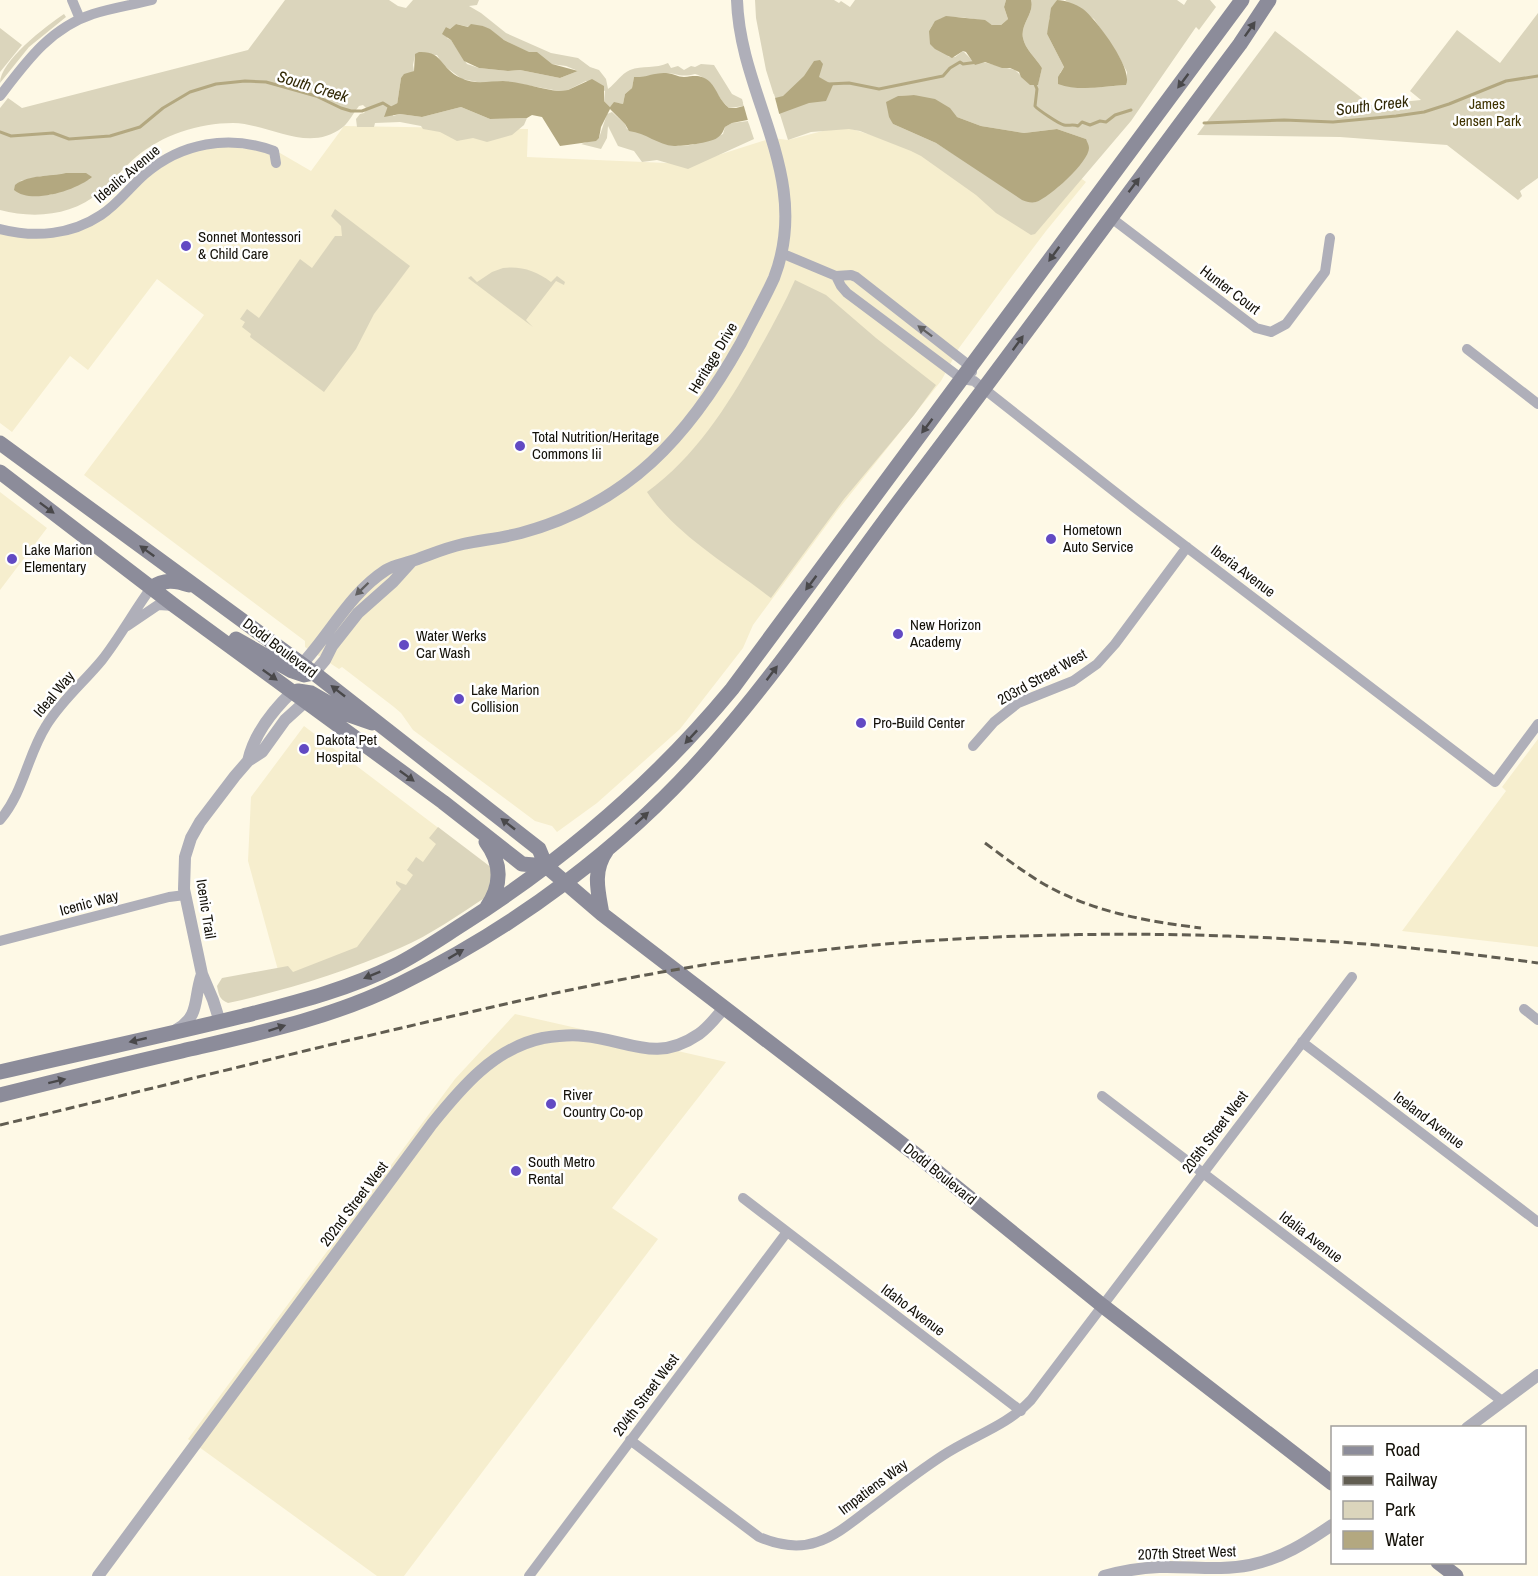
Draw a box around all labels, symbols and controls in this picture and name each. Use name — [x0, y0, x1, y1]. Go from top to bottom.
one-way arrow — [1244, 22, 1256, 38]
water label: South Creek — [275, 65, 352, 107]
one-way arrow — [1177, 73, 1189, 89]
water label: South Creek — [1334, 90, 1410, 120]
park label: James Jensen Park — [1453, 93, 1522, 131]
street label: Idealic Avenue — [89, 140, 164, 208]
one-way arrow — [1127, 178, 1139, 193]
place label: Sonnet Montessori & Child Care — [198, 226, 301, 264]
marker: Sonnet Montessori & Child Care — [179, 239, 193, 253]
one-way arrow — [1048, 246, 1060, 262]
street label: Hunter Court — [1196, 260, 1265, 320]
street label: Heritage Drive — [683, 318, 742, 397]
one-way arrow — [917, 326, 932, 338]
one-way arrow — [1012, 335, 1024, 351]
one-way arrow — [921, 418, 933, 434]
place label: Total Nutrition/Heritage Commons Iii — [532, 426, 659, 464]
marker: Total Nutrition/Heritage Commons Iii — [513, 439, 527, 453]
one-way arrow — [38, 502, 54, 514]
place label: Hometown Auto Service — [1062, 519, 1134, 557]
marker: Hometown Auto Service — [1044, 532, 1058, 546]
place label: Lake Marion Elementary — [24, 539, 92, 577]
street label: Iberia Avenue — [1207, 539, 1280, 602]
one-way arrow — [140, 545, 156, 557]
marker: Lake Marion Elementary — [5, 552, 19, 566]
one-way arrow — [805, 575, 817, 591]
one-way arrow — [356, 582, 370, 596]
street label: Dodd Boulevard — [239, 613, 322, 683]
place label: New Horizon Academy — [909, 614, 981, 652]
place label: Water Werks Car Wash — [416, 625, 486, 663]
marker: New Horizon Academy — [891, 627, 905, 641]
marker: Water Werks Car Wash — [397, 638, 411, 652]
street label: 203rd Street West — [993, 643, 1091, 710]
one-way arrow — [766, 665, 778, 681]
street label: Ideal Way — [28, 666, 80, 721]
one-way arrow — [263, 668, 278, 680]
place label: Lake Marion Collision — [471, 679, 539, 717]
one-way arrow — [330, 685, 346, 698]
marker: Lake Marion Collision — [452, 692, 466, 706]
place label: Pro-Build Center — [873, 712, 965, 733]
marker: Pro-Build Center — [854, 716, 868, 730]
place label: Dakota Pet Hospital — [316, 729, 377, 767]
one-way arrow — [684, 729, 698, 744]
marker: Dakota Pet Hospital — [297, 742, 311, 756]
one-way arrow — [399, 770, 415, 782]
one-way arrow — [634, 812, 649, 825]
one-way arrow — [500, 818, 516, 831]
street label: Icenic Trail — [191, 878, 222, 940]
street label: Icenic Way — [57, 884, 122, 920]
one-way arrow — [448, 949, 465, 959]
one-way arrow — [363, 971, 381, 980]
one-way arrow — [268, 1023, 286, 1033]
one-way arrow — [129, 1036, 147, 1046]
one-way arrow — [48, 1076, 66, 1086]
place label: River Country Co-op — [563, 1084, 643, 1122]
street label: 205th Street West — [1177, 1086, 1253, 1177]
street label: Iceland Avenue — [1389, 1086, 1469, 1153]
marker: River Country Co-op — [544, 1097, 558, 1111]
street label: Dodd Boulevard — [899, 1138, 981, 1210]
place label: South Metro Rental — [528, 1151, 595, 1189]
street label: 202nd Street West — [315, 1156, 393, 1251]
marker: South Metro Rental — [509, 1164, 523, 1178]
street label: Idalia Avenue — [1275, 1206, 1347, 1267]
street label: Idaho Avenue — [877, 1279, 950, 1341]
street label: 204th Street West — [608, 1349, 684, 1440]
legend — [1331, 1426, 1526, 1564]
text: Road — [1385, 1437, 1420, 1462]
street label: Impatiens Way — [834, 1453, 912, 1520]
text: Railway — [1385, 1467, 1438, 1492]
text: Park — [1385, 1497, 1416, 1522]
text: Water — [1385, 1527, 1424, 1552]
street label: 207th Street West — [1138, 1540, 1237, 1565]

